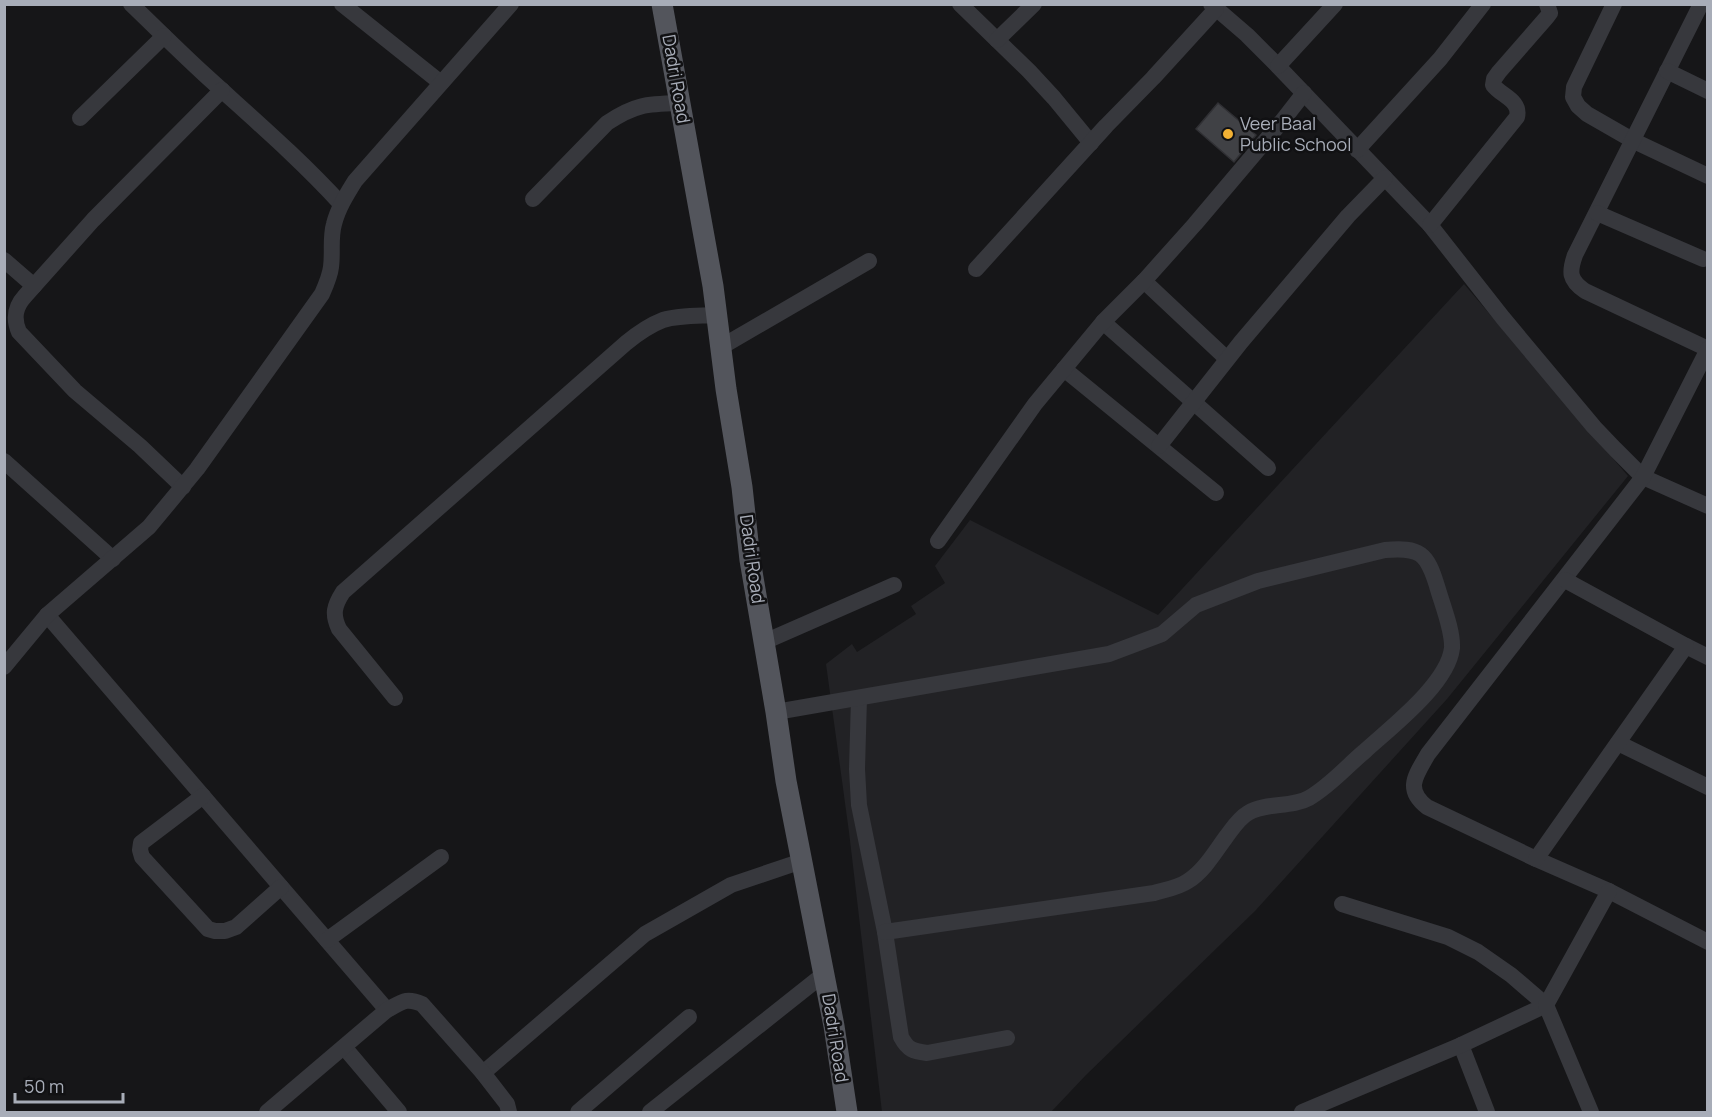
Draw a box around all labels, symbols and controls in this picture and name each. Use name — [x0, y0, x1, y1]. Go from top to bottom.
street label: Dadri Road — [657, 33, 697, 125]
place label: Veer Baal Public School — [1240, 111, 1351, 156]
marker: Veer Baal Public School — [1221, 127, 1235, 141]
street label: Dadri Road — [735, 513, 771, 605]
street label: Dadri Road — [817, 992, 855, 1084]
scale bar — [15, 1066, 123, 1104]
text: 50 m — [24, 1074, 64, 1098]

